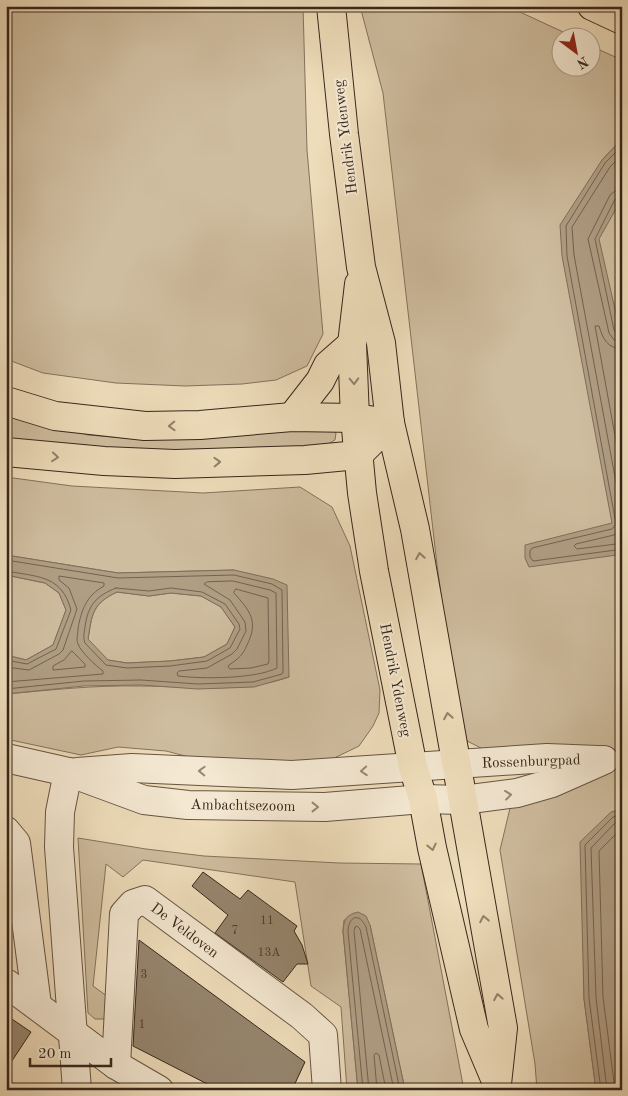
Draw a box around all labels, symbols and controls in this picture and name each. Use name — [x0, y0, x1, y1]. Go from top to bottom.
north arrow — [550, 28, 600, 78]
text: N — [574, 53, 591, 71]
street label: Hendrik Ydenweg — [332, 79, 361, 195]
one-way arrow — [349, 377, 359, 385]
one-way arrow — [167, 420, 175, 431]
one-way arrow — [51, 451, 59, 462]
one-way arrow — [213, 457, 221, 468]
one-way arrow — [416, 552, 426, 561]
street label: Hendrik Ydenweg — [376, 622, 413, 738]
one-way arrow — [444, 712, 454, 721]
street label: Rossenburgpad — [481, 753, 581, 772]
one-way arrow — [360, 765, 368, 776]
one-way arrow — [198, 766, 206, 776]
one-way arrow — [504, 790, 512, 800]
street label: Ambachtsezoom — [190, 798, 296, 815]
one-way arrow — [312, 802, 320, 812]
one-way arrow — [427, 843, 437, 852]
street label: De Veldoven — [147, 901, 221, 961]
house number: 11 — [260, 915, 274, 927]
one-way arrow — [479, 915, 489, 924]
house number: 7 — [232, 925, 238, 937]
house number: 13A — [257, 947, 281, 959]
house number: 3 — [141, 969, 147, 981]
one-way arrow — [494, 993, 504, 1002]
house number: 1 — [139, 1019, 145, 1031]
scale bar — [30, 1036, 111, 1068]
text: 20 m — [38, 1047, 72, 1062]

